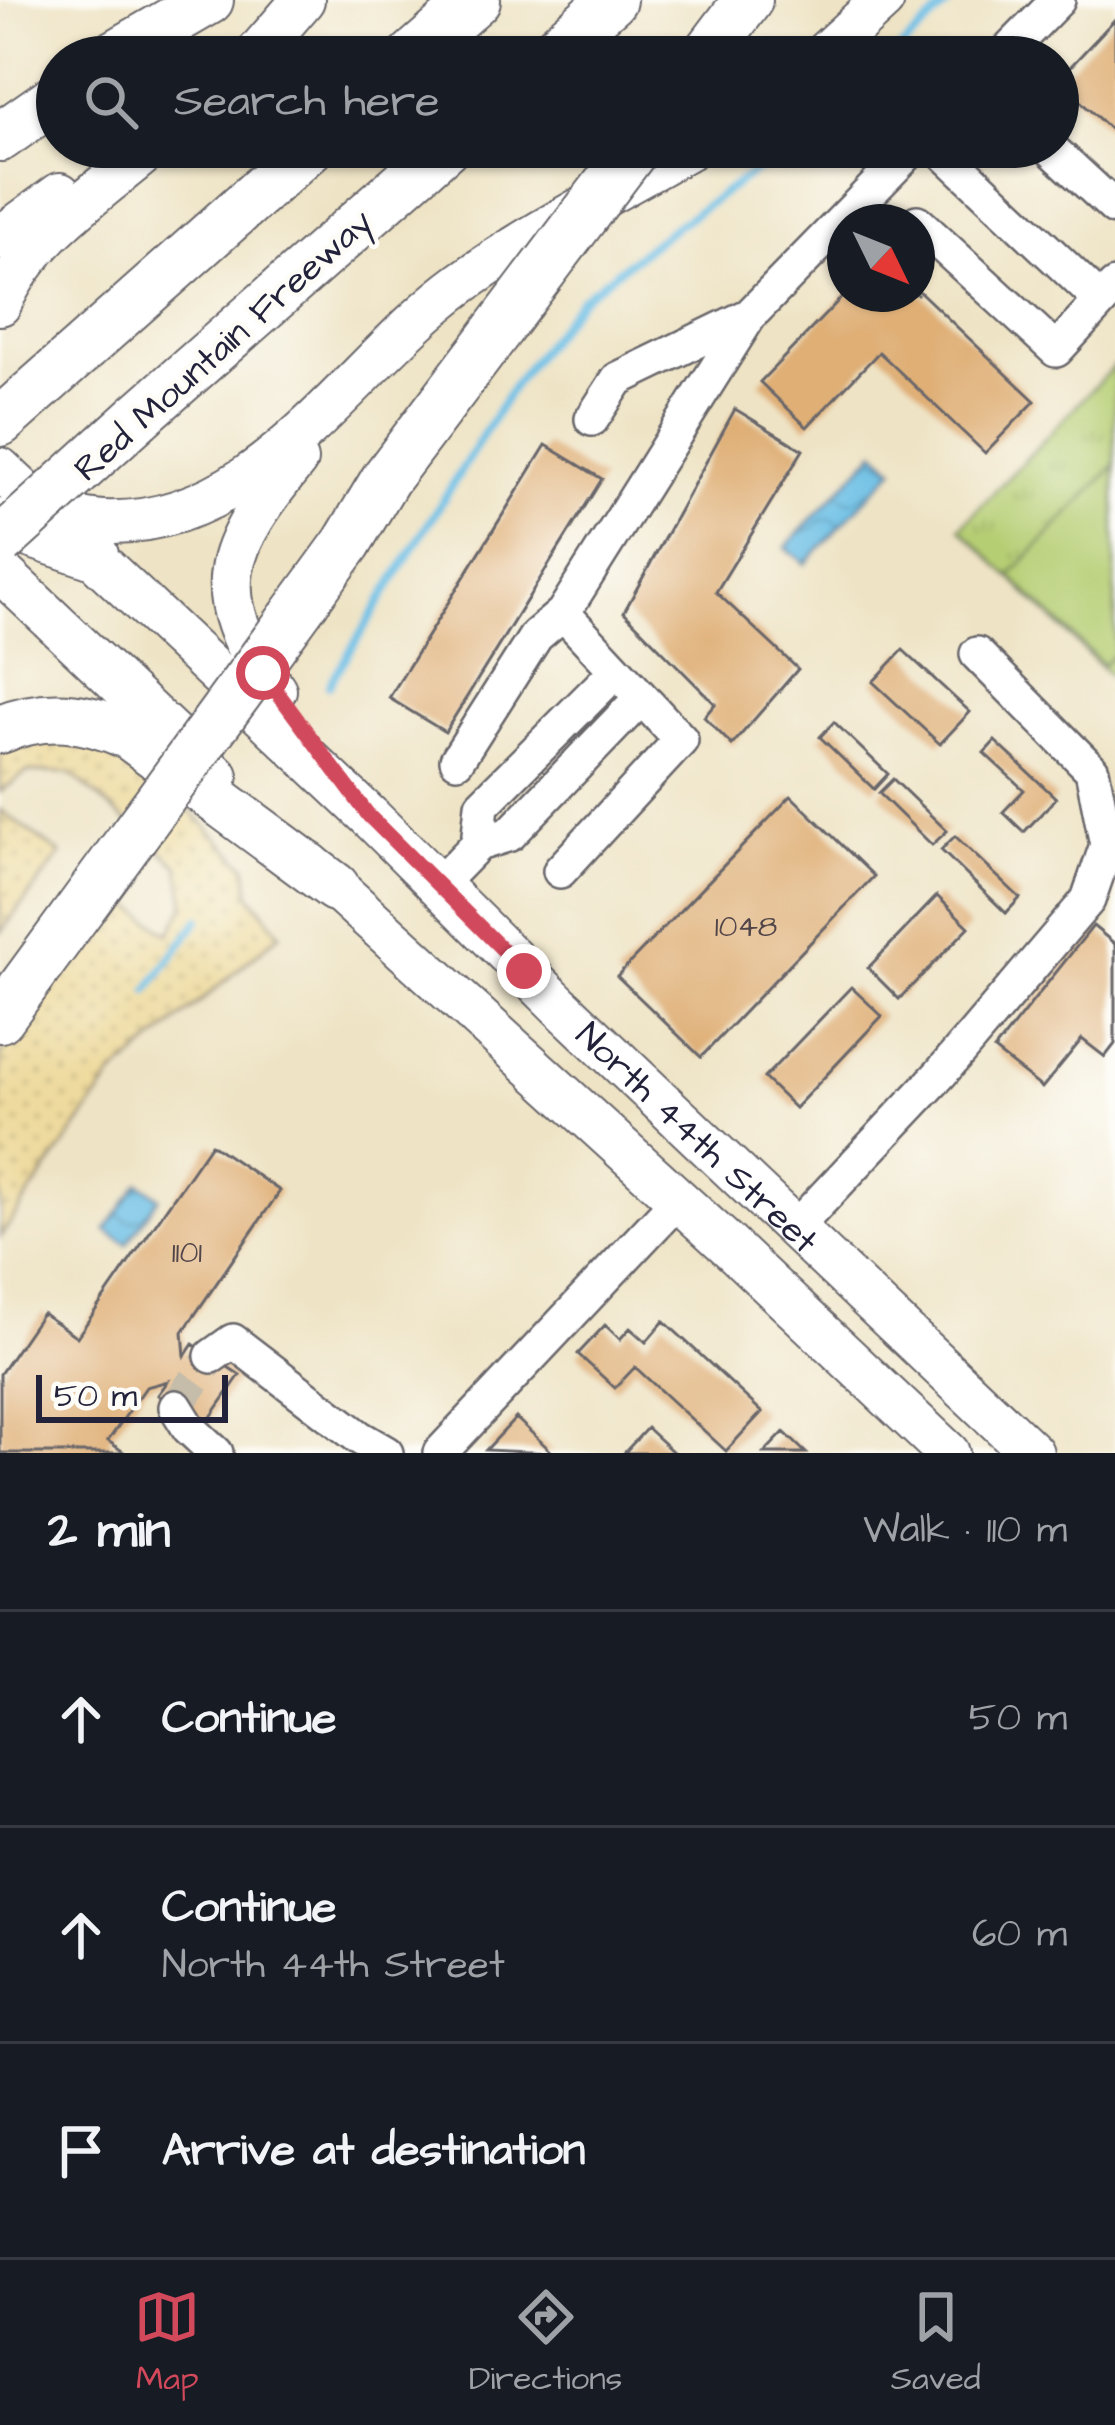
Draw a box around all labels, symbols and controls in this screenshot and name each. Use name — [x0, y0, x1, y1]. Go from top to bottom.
search box — [36, 36, 1079, 168]
icon: search — [78, 69, 144, 135]
text: Search here — [174, 71, 440, 133]
street label: Red Mountain Freeway — [63, 198, 384, 494]
north arrow — [827, 204, 935, 312]
route start — [236, 646, 290, 700]
house number: 1048 — [715, 906, 777, 948]
route end — [497, 944, 551, 998]
street label: North 44th Street — [564, 1011, 829, 1266]
house number: 1101 — [172, 1232, 202, 1274]
scale bar — [36, 1369, 228, 1422]
text: 50 m — [54, 1373, 137, 1419]
text: 2 min — [48, 1496, 171, 1567]
text: Walk · 110 m — [863, 1504, 1067, 1558]
icon: ahead — [48, 1686, 114, 1752]
text: Continue — [162, 1688, 336, 1750]
text: 50 m — [969, 1692, 1067, 1746]
text: Continue — [162, 1877, 336, 1939]
icon: ahead — [48, 1902, 114, 1968]
text: 60 m — [972, 1908, 1067, 1962]
text: North 44th Street — [162, 1939, 505, 1993]
icon: arrive — [48, 2118, 114, 2184]
text: Arrive at destination — [162, 2120, 585, 2182]
tab: Map — [134, 2284, 200, 2402]
tab: Directions — [469, 2284, 622, 2402]
tab: Saved — [891, 2284, 981, 2402]

